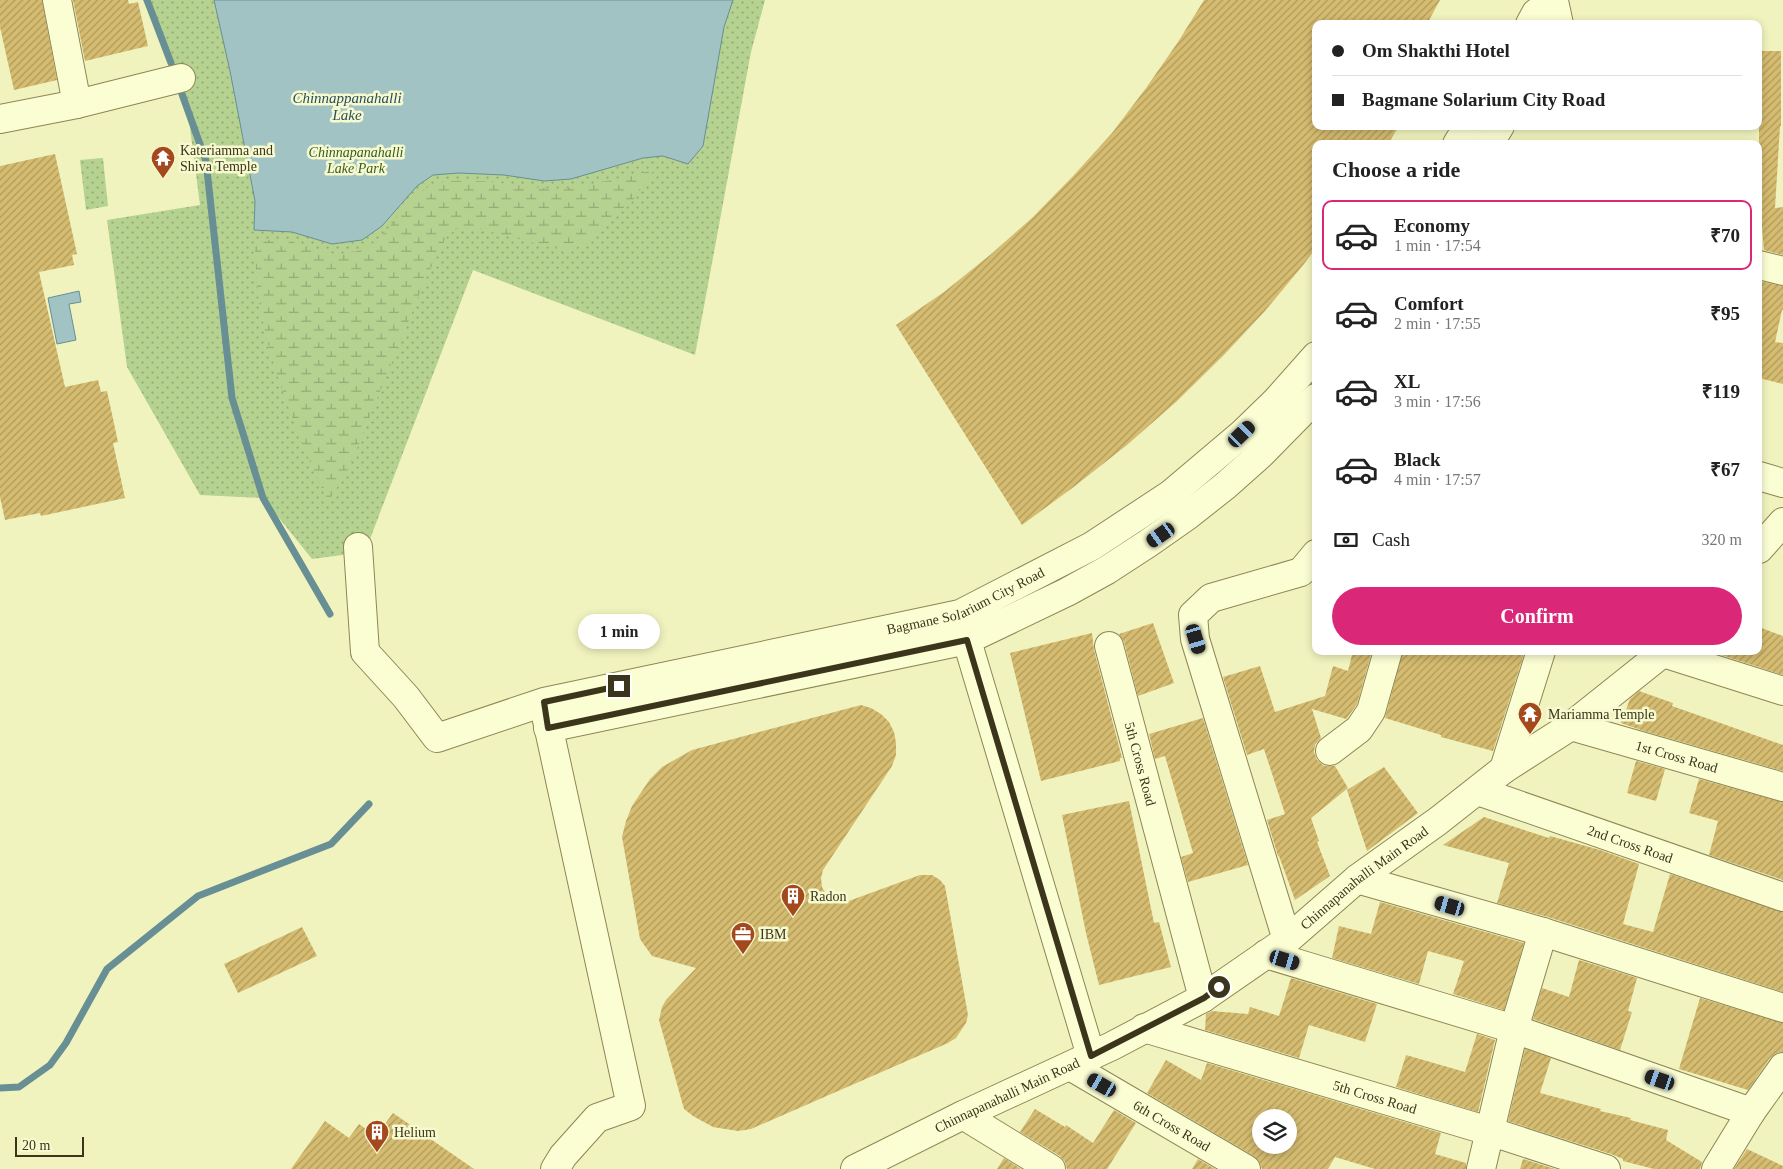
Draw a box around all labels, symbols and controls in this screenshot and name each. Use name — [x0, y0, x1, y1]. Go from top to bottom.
text: Om Shakthi Hotel — [1362, 40, 1510, 61]
text: Bagmane Solarium City Road — [1362, 89, 1605, 110]
water label: Chinnappanahalli Lake — [292, 90, 402, 123]
place label: Kateriamma and Shiva Temple — [180, 143, 273, 174]
temple icon: Kateriamma and Shiva Temple — [150, 145, 176, 179]
park label: Chinnapanahalli Lake Park — [309, 145, 404, 176]
text: Choose a ride — [1332, 157, 1460, 182]
icon: car — [1334, 213, 1379, 258]
text: Economy — [1394, 215, 1470, 236]
text: ₹70 — [1710, 225, 1740, 246]
text: 1 min · 17:54 — [1394, 237, 1481, 254]
icon: car — [1334, 291, 1379, 336]
text: Comfort — [1394, 293, 1464, 314]
text: ₹95 — [1710, 303, 1740, 324]
text: 2 min · 17:55 — [1394, 315, 1481, 332]
icon: car — [1334, 369, 1379, 414]
text: XL — [1394, 371, 1420, 392]
text: ₹119 — [1702, 381, 1740, 402]
text: 3 min · 17:56 — [1394, 393, 1481, 410]
car — [1226, 418, 1258, 450]
icon: car — [1334, 447, 1379, 492]
text: Black — [1394, 449, 1440, 470]
text: ₹67 — [1710, 459, 1740, 480]
text: 4 min · 17:57 — [1394, 471, 1481, 488]
car — [1144, 520, 1177, 550]
icon: cash — [1332, 526, 1360, 554]
text: Cash — [1372, 529, 1410, 550]
text: 320 m — [1702, 531, 1742, 548]
street label: Bagmane Solarium City Road — [885, 564, 1047, 637]
button: Confirm — [1332, 587, 1742, 645]
callout: 1 min — [578, 614, 660, 648]
car — [1184, 622, 1207, 656]
text: 1 min — [600, 623, 638, 640]
route end — [608, 675, 630, 697]
temple icon: Mariamma Temple — [1517, 701, 1543, 735]
place label: Mariamma Temple — [1548, 707, 1654, 722]
street label: 5th Cross Road — [1122, 720, 1159, 808]
street label: 1st Cross Road — [1634, 737, 1720, 775]
street label: 2nd Cross Road — [1585, 822, 1675, 866]
street label: Chinnapanahalli Main Road — [1297, 823, 1431, 932]
building icon: Radon — [780, 883, 806, 917]
place label: Radon — [810, 889, 847, 904]
car — [1433, 895, 1466, 917]
office icon: IBM — [730, 921, 756, 955]
place label: IBM — [760, 927, 787, 942]
car — [1268, 948, 1301, 972]
route start — [1208, 976, 1230, 998]
street label: Chinnapanahalli Main Road — [932, 1055, 1082, 1135]
car — [1643, 1068, 1676, 1092]
car — [1085, 1071, 1118, 1099]
street label: 5th Cross Road — [1331, 1077, 1418, 1116]
street label: 6th Cross Road — [1131, 1097, 1213, 1154]
map controls — [1252, 1109, 1297, 1154]
button: layers — [1252, 1109, 1297, 1154]
building icon: Helium — [364, 1119, 390, 1153]
place label: Helium — [394, 1125, 436, 1140]
scale bar — [15, 1134, 84, 1157]
text: 20 m — [22, 1138, 50, 1153]

